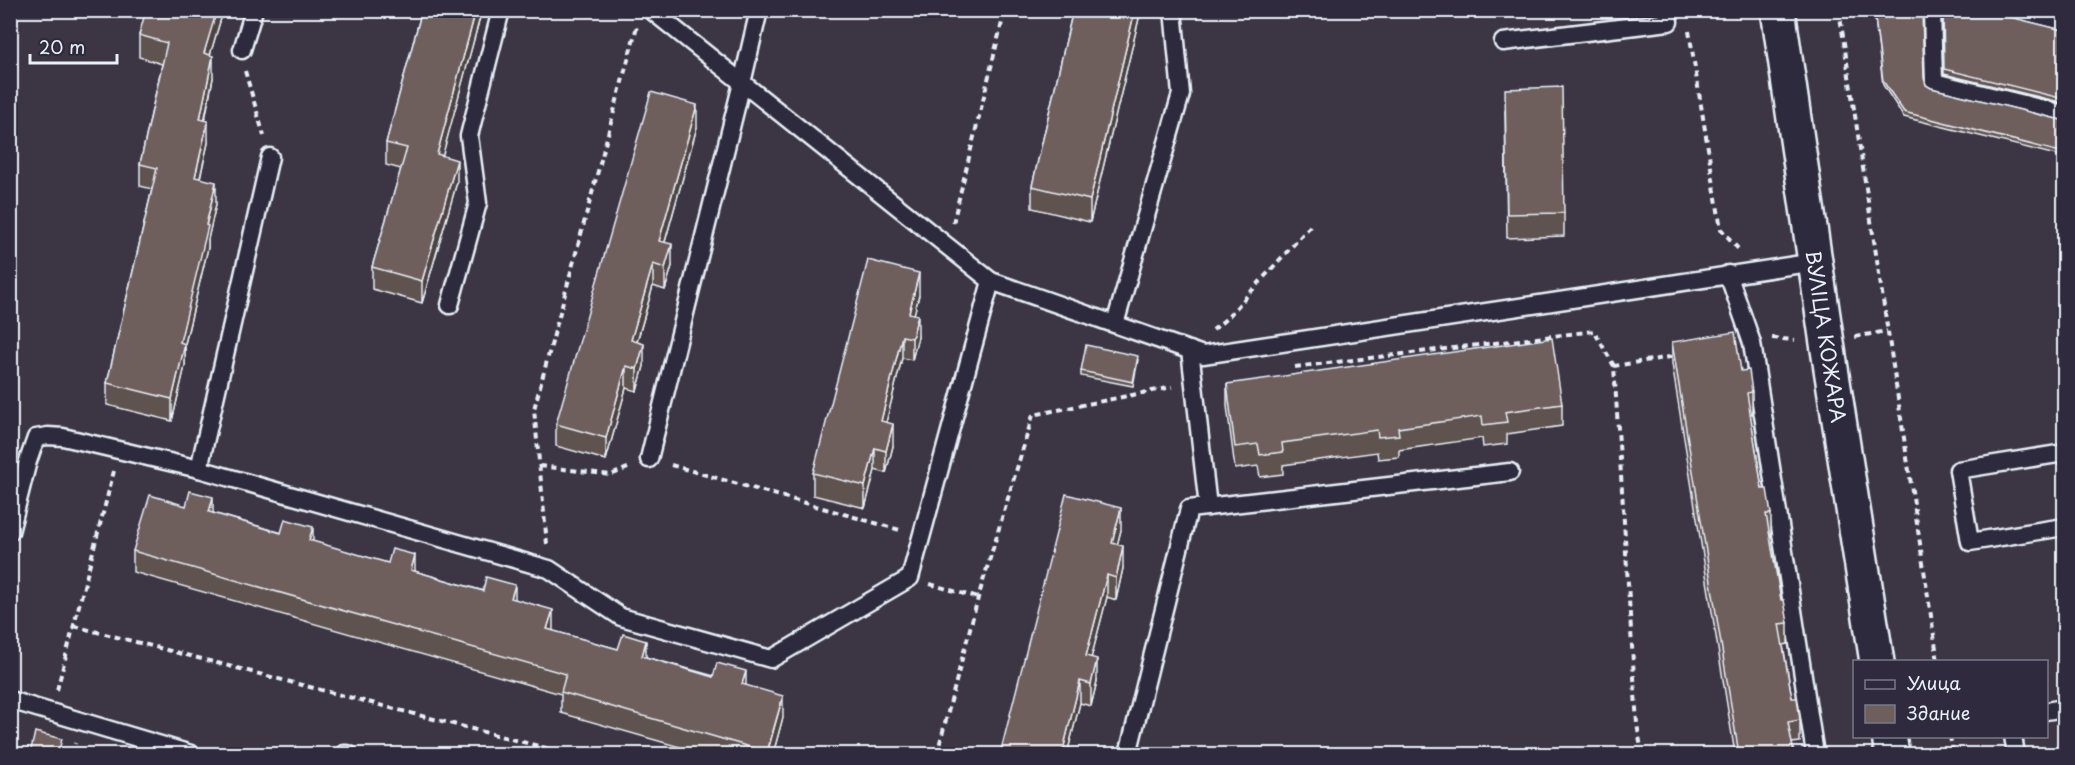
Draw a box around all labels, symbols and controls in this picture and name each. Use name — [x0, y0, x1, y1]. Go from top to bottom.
scale bar — [30, 27, 117, 65]
text: 20 m — [39, 33, 85, 60]
street label: ВУЛІЦА КОЖАРА — [1799, 248, 1854, 425]
legend — [1853, 660, 2048, 738]
text: Улица — [1907, 669, 1961, 696]
text: Здание — [1907, 699, 1970, 726]

